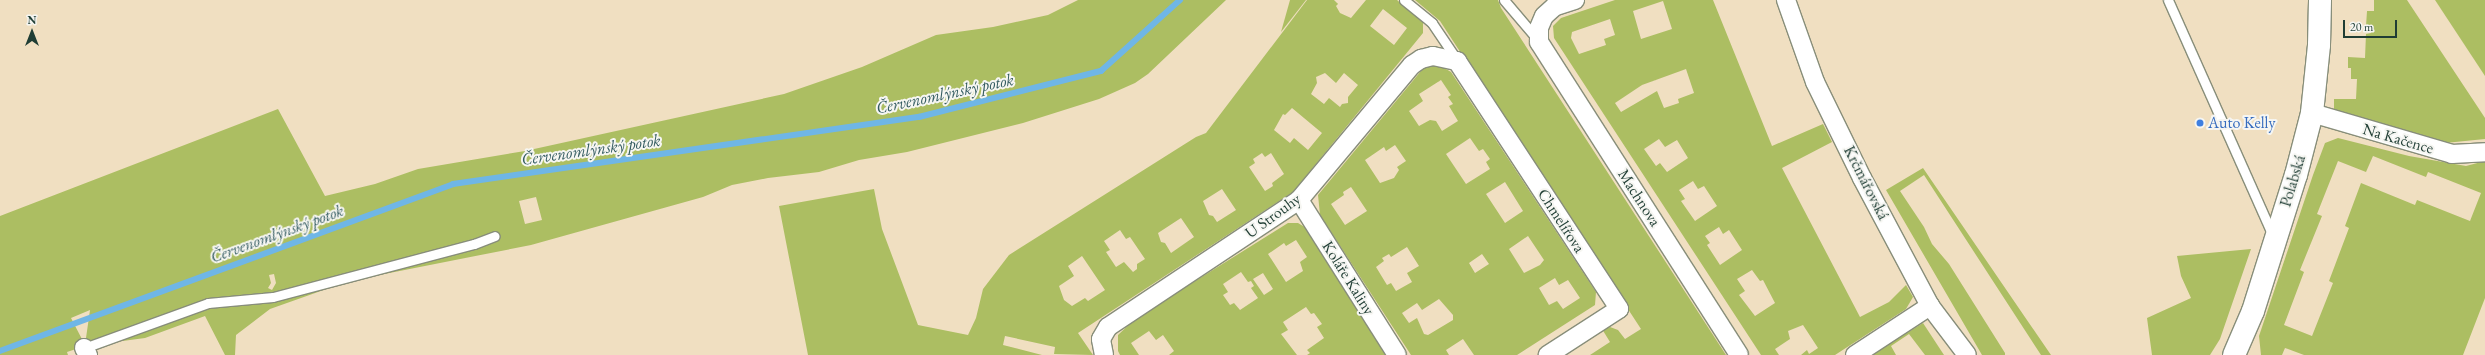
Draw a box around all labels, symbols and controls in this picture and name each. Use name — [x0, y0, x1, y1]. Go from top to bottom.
north arrow — [12, 12, 52, 52]
scale bar — [2345, 12, 2399, 38]
text: N — [28, 13, 36, 27]
text: 20 m — [2350, 19, 2373, 35]
water label: Červenomlýnský potok — [874, 69, 1016, 119]
place label: Auto Kelly — [2208, 113, 2275, 133]
marker: Auto Kelly — [2195, 118, 2205, 128]
street label: Na Kačence — [2360, 120, 2436, 158]
water label: Červenomlýnský potok — [520, 130, 662, 170]
street label: Krčmářovská — [1839, 143, 1893, 223]
street label: Polabská — [2276, 153, 2310, 209]
street label: Machnova — [1613, 166, 1665, 230]
street label: Chmelířova — [1533, 185, 1589, 257]
street label: U Strouhy — [1242, 189, 1304, 243]
water label: Červenomlýnský potok — [208, 200, 346, 268]
street label: Koláře Kaliny — [1318, 238, 1378, 318]

